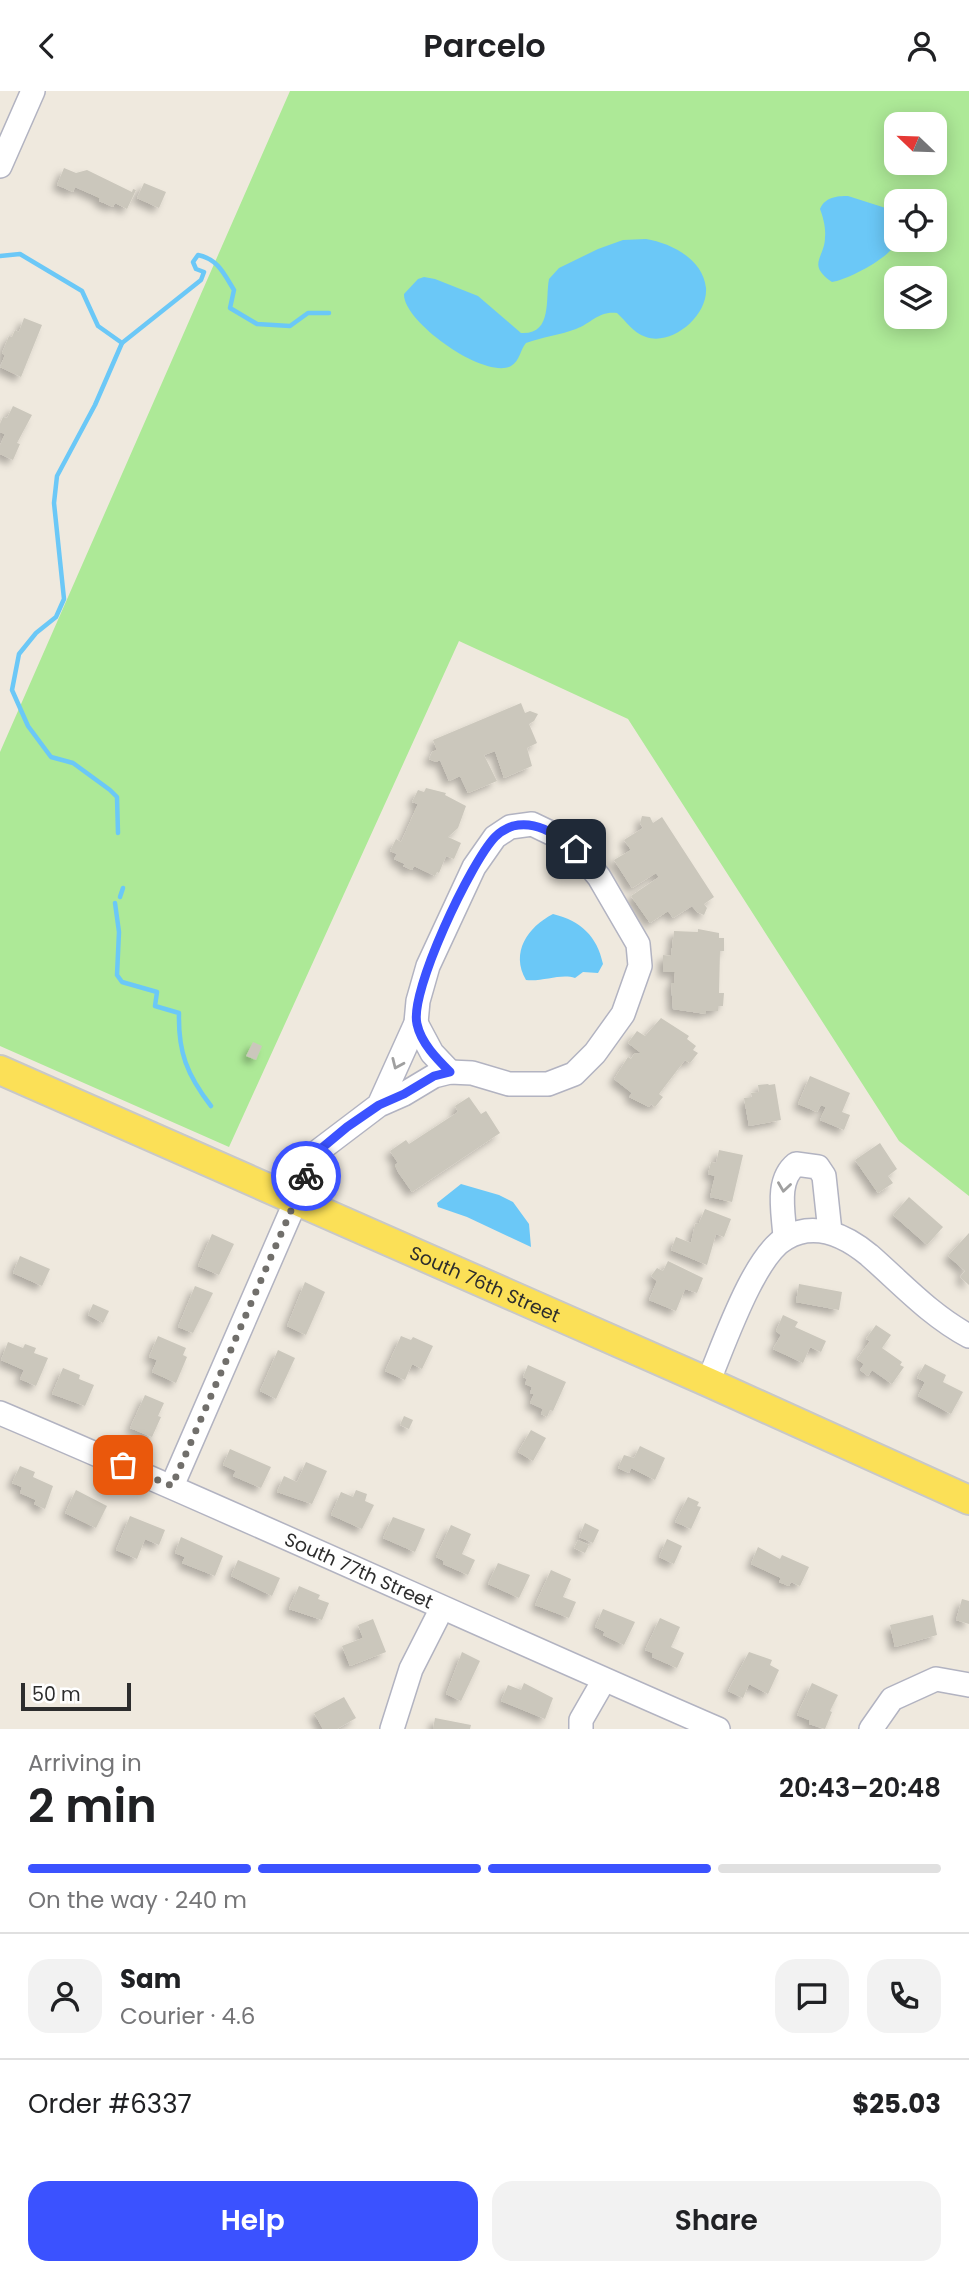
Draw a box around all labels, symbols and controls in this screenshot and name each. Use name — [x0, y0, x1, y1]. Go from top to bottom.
text: Parcelo — [423, 23, 546, 68]
icon: back — [28, 27, 66, 65]
icon: person — [903, 27, 941, 65]
north arrow — [884, 112, 947, 175]
map controls — [884, 112, 947, 329]
button: locate — [884, 189, 947, 252]
button: layers — [884, 266, 947, 329]
pin — [546, 819, 606, 879]
icon: home — [557, 830, 595, 868]
one-way arrow — [391, 1057, 405, 1069]
courier — [271, 1141, 341, 1211]
icon: bike — [287, 1157, 325, 1195]
one-way arrow — [777, 1181, 792, 1193]
street label: South 76th Street — [405, 1239, 564, 1329]
pin — [93, 1435, 153, 1495]
icon: bag — [104, 1446, 142, 1484]
street label: South 77th Street — [280, 1526, 438, 1616]
scale bar — [21, 1680, 131, 1712]
text: 50 m — [32, 1681, 81, 1708]
text: Arriving in — [28, 1747, 142, 1779]
text: 20:43–20:48 — [779, 1770, 941, 1806]
text: 2 min — [28, 1774, 157, 1838]
text: On the way · 240 m — [28, 1884, 247, 1916]
button: person — [28, 1959, 102, 2033]
button: chat — [775, 1959, 849, 2033]
button: phone — [867, 1959, 941, 2033]
text: Sam — [120, 1961, 181, 1997]
text: Courier · 4.6 — [120, 2000, 255, 2032]
text: Order #6337 — [28, 2086, 192, 2122]
text: $25.03 — [852, 2086, 941, 2122]
button: Help — [28, 2181, 478, 2261]
button: Share — [492, 2181, 941, 2261]

